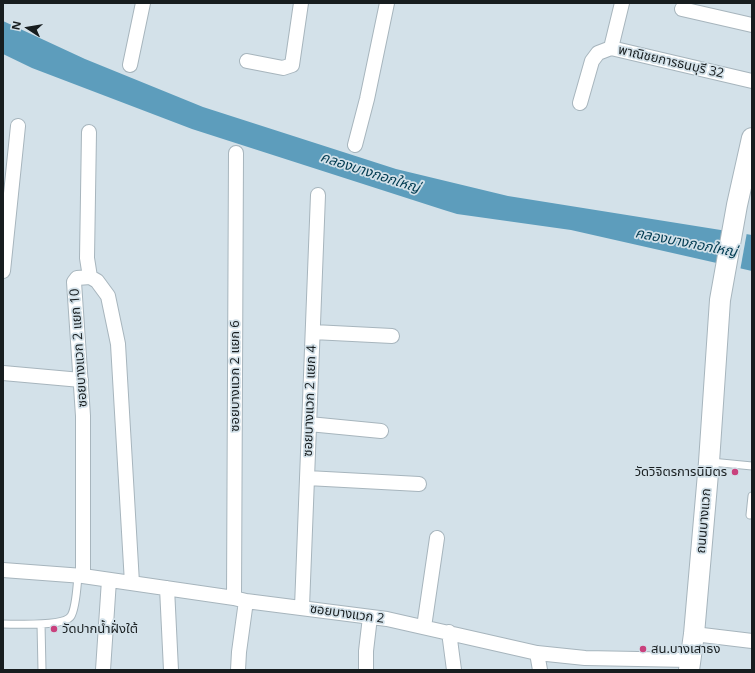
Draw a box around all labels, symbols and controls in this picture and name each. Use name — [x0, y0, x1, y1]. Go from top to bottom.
north arrow — [8, 8, 48, 48]
text: N — [8, 19, 24, 31]
street label: พาณิชยการธนบุรี 32 — [617, 42, 725, 82]
water label: คลองบางกอกใหญ่ — [318, 149, 422, 197]
water label: คลองบางกอกใหญ่ — [634, 225, 738, 261]
street label: ซอยบางแวก 2 แยก 10 — [67, 288, 91, 408]
street label: ซอยบางแวก 2 แยก 6 — [227, 320, 243, 432]
street label: ซอยบางแวก 2 แยก 4 — [300, 345, 320, 457]
place label: วัดวิจิตรการนิมิตร — [635, 464, 727, 480]
marker: วัดวิจิตรการนิมิตร — [730, 467, 740, 477]
street label: ถนนบางแวก — [693, 488, 715, 554]
street label: ซอยบางแวก 2 — [309, 601, 385, 627]
place label: วัดปากน้ำฝั่งใต้ — [62, 621, 138, 637]
marker: วัดปากน้ำฝั่งใต้ — [49, 624, 59, 634]
place label: สน.บางเสาธง — [651, 641, 720, 657]
marker: สน.บางเสาธง — [638, 644, 648, 654]

